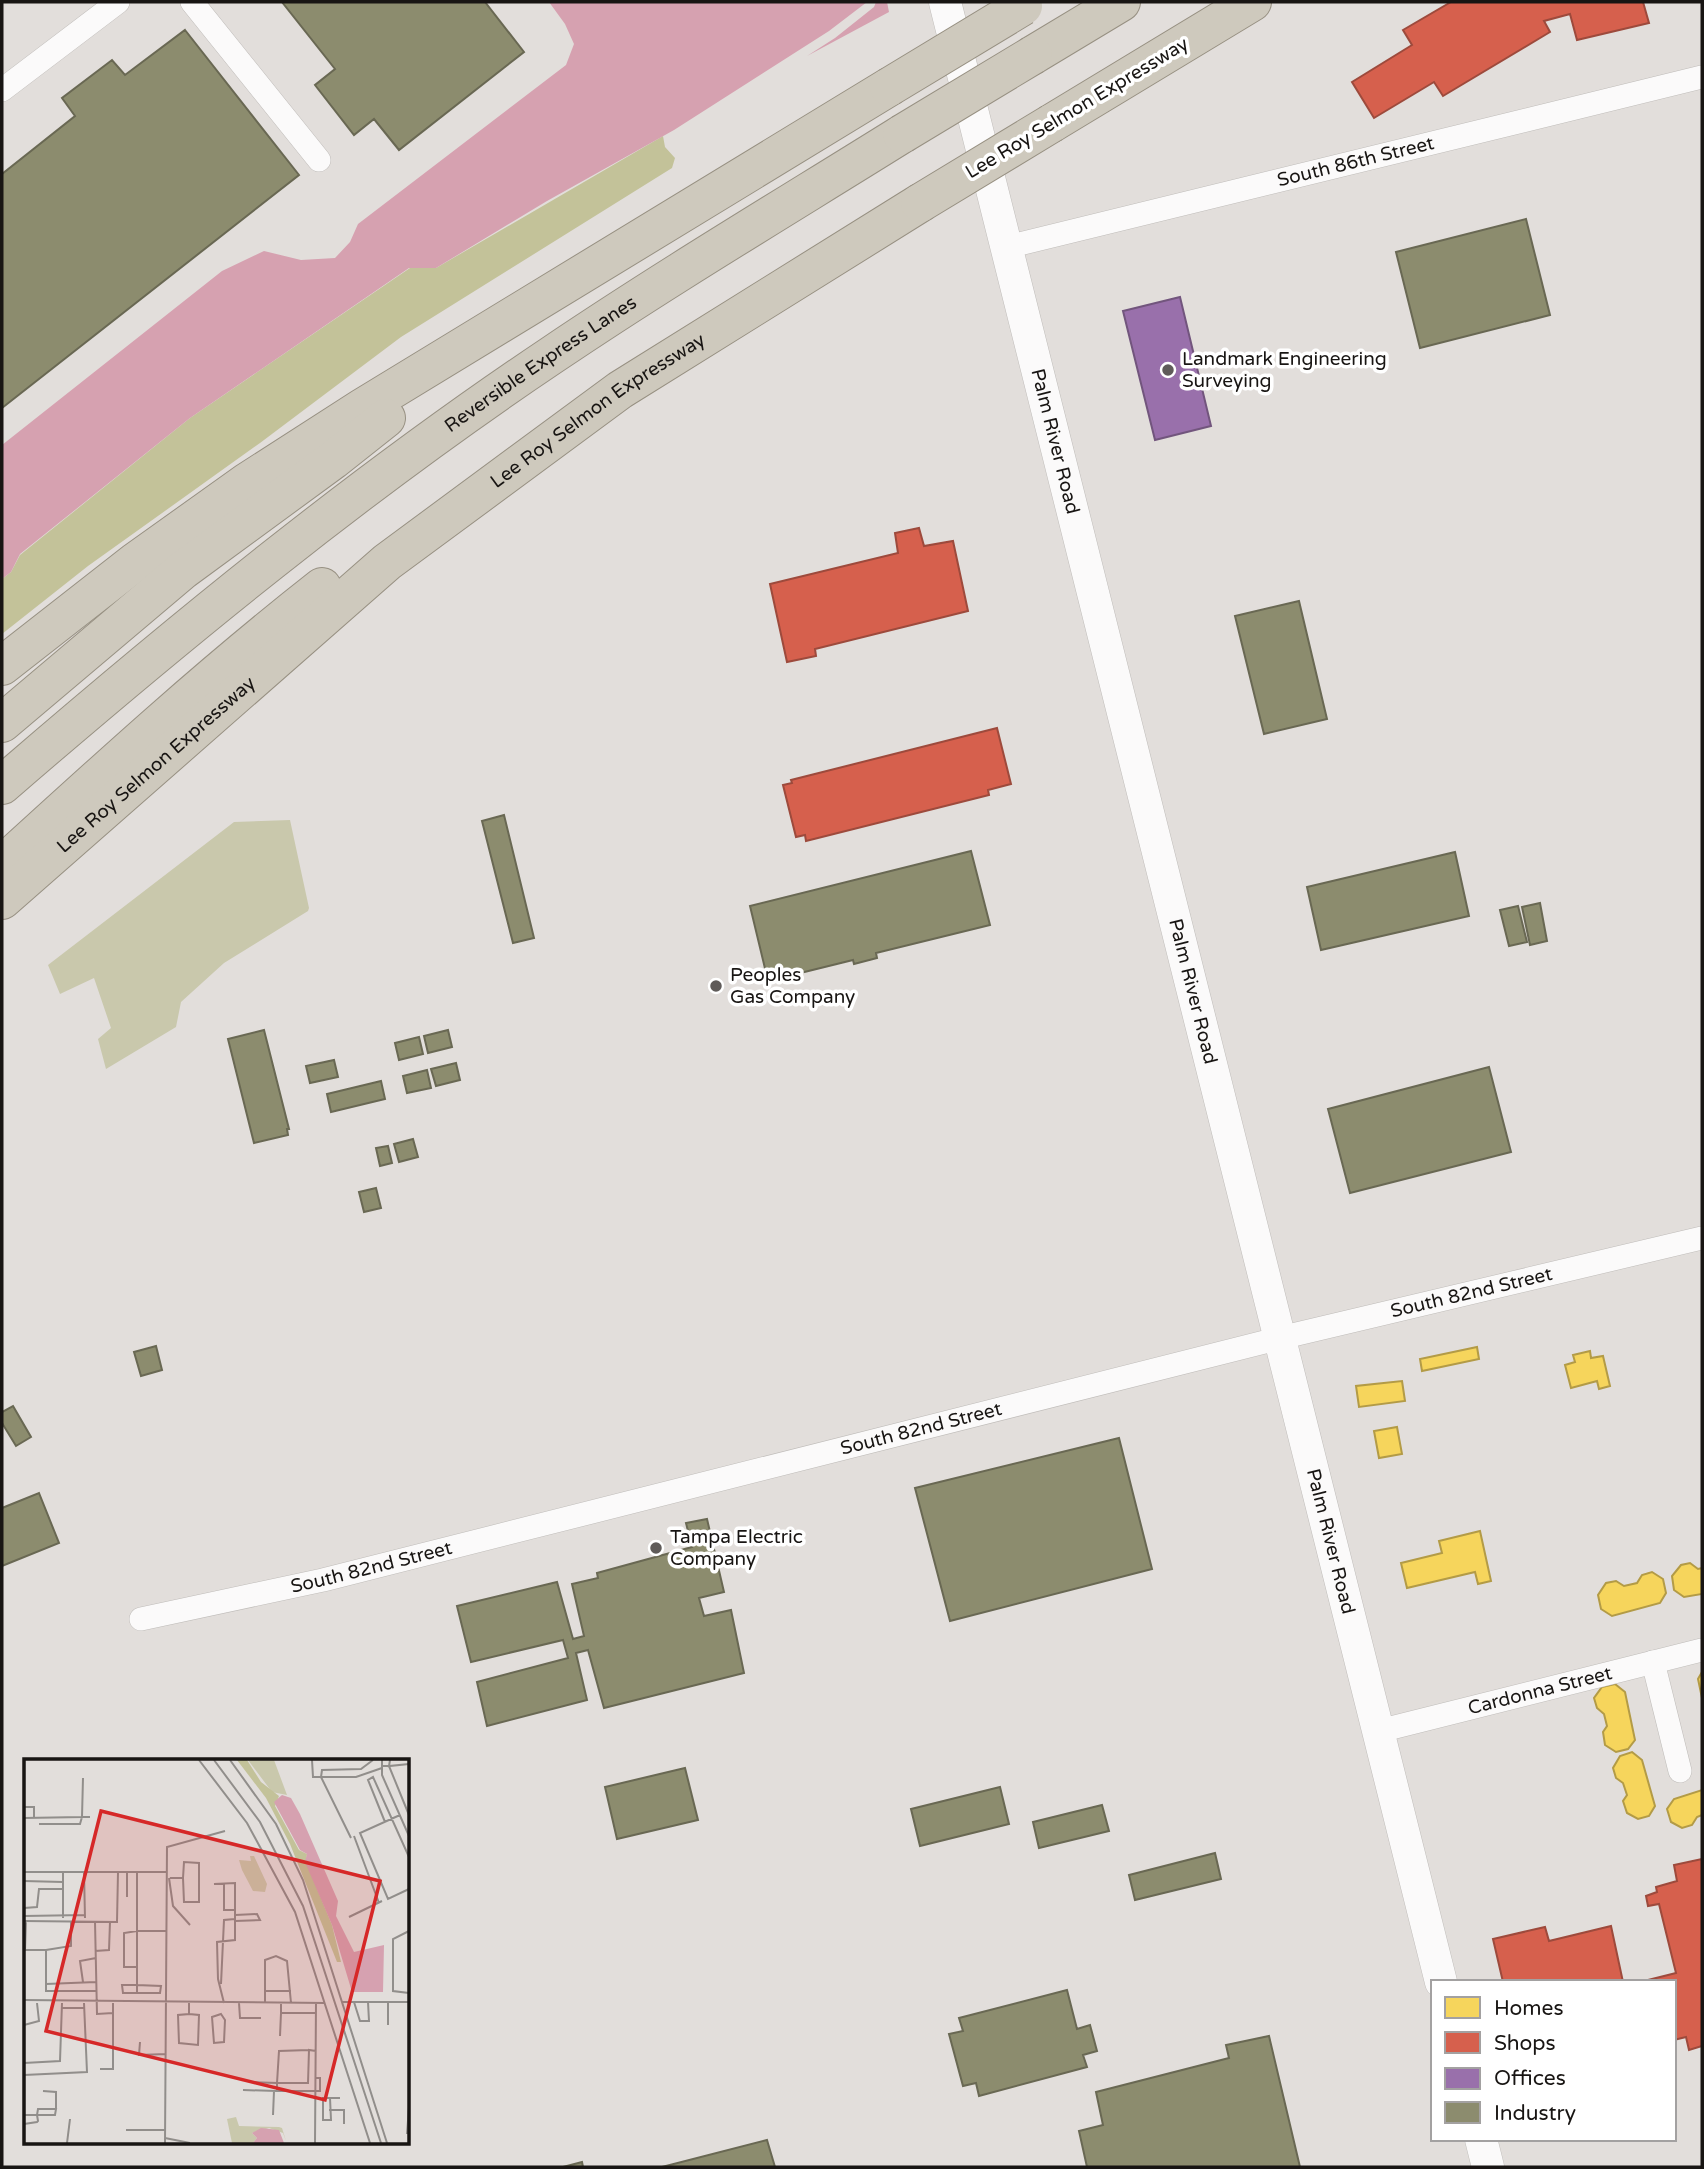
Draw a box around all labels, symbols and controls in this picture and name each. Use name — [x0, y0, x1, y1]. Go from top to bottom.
street label: Lee Roy Selmon Expressway — [962, 33, 1192, 183]
street label: South 86th Street — [1275, 132, 1436, 191]
street label: Reversible Express Lanes — [440, 291, 641, 437]
street label: Lee Roy Selmon Expressway — [486, 329, 709, 493]
place label: Landmark Engineering Surveying — [1182, 348, 1387, 392]
marker: Landmark Engineering Surveying — [1160, 362, 1176, 378]
street label: Palm River Road — [1026, 366, 1084, 516]
street label: Lee Roy Selmon Expressway — [52, 672, 260, 858]
street label: Palm River Road — [1164, 916, 1222, 1066]
place label: Peoples Gas Company — [730, 964, 855, 1008]
marker: Peoples Gas Company — [708, 978, 724, 994]
street label: South 82nd Street — [1388, 1263, 1554, 1322]
street label: South 82nd Street — [838, 1398, 1004, 1460]
street label: Palm River Road — [1302, 1466, 1359, 1616]
place label: Tampa Electric Company — [670, 1526, 803, 1570]
street label: South 82nd Street — [289, 1537, 454, 1598]
marker: Tampa Electric Company — [648, 1540, 664, 1556]
street label: Cardonna Street — [1466, 1662, 1614, 1719]
inset map — [24, 1759, 410, 2144]
legend — [1431, 1980, 1676, 2141]
text: Homes — [1494, 1996, 1564, 2021]
text: Shops — [1494, 2031, 1556, 2056]
text: Offices — [1494, 2066, 1566, 2091]
text: Industry — [1494, 2101, 1576, 2126]

